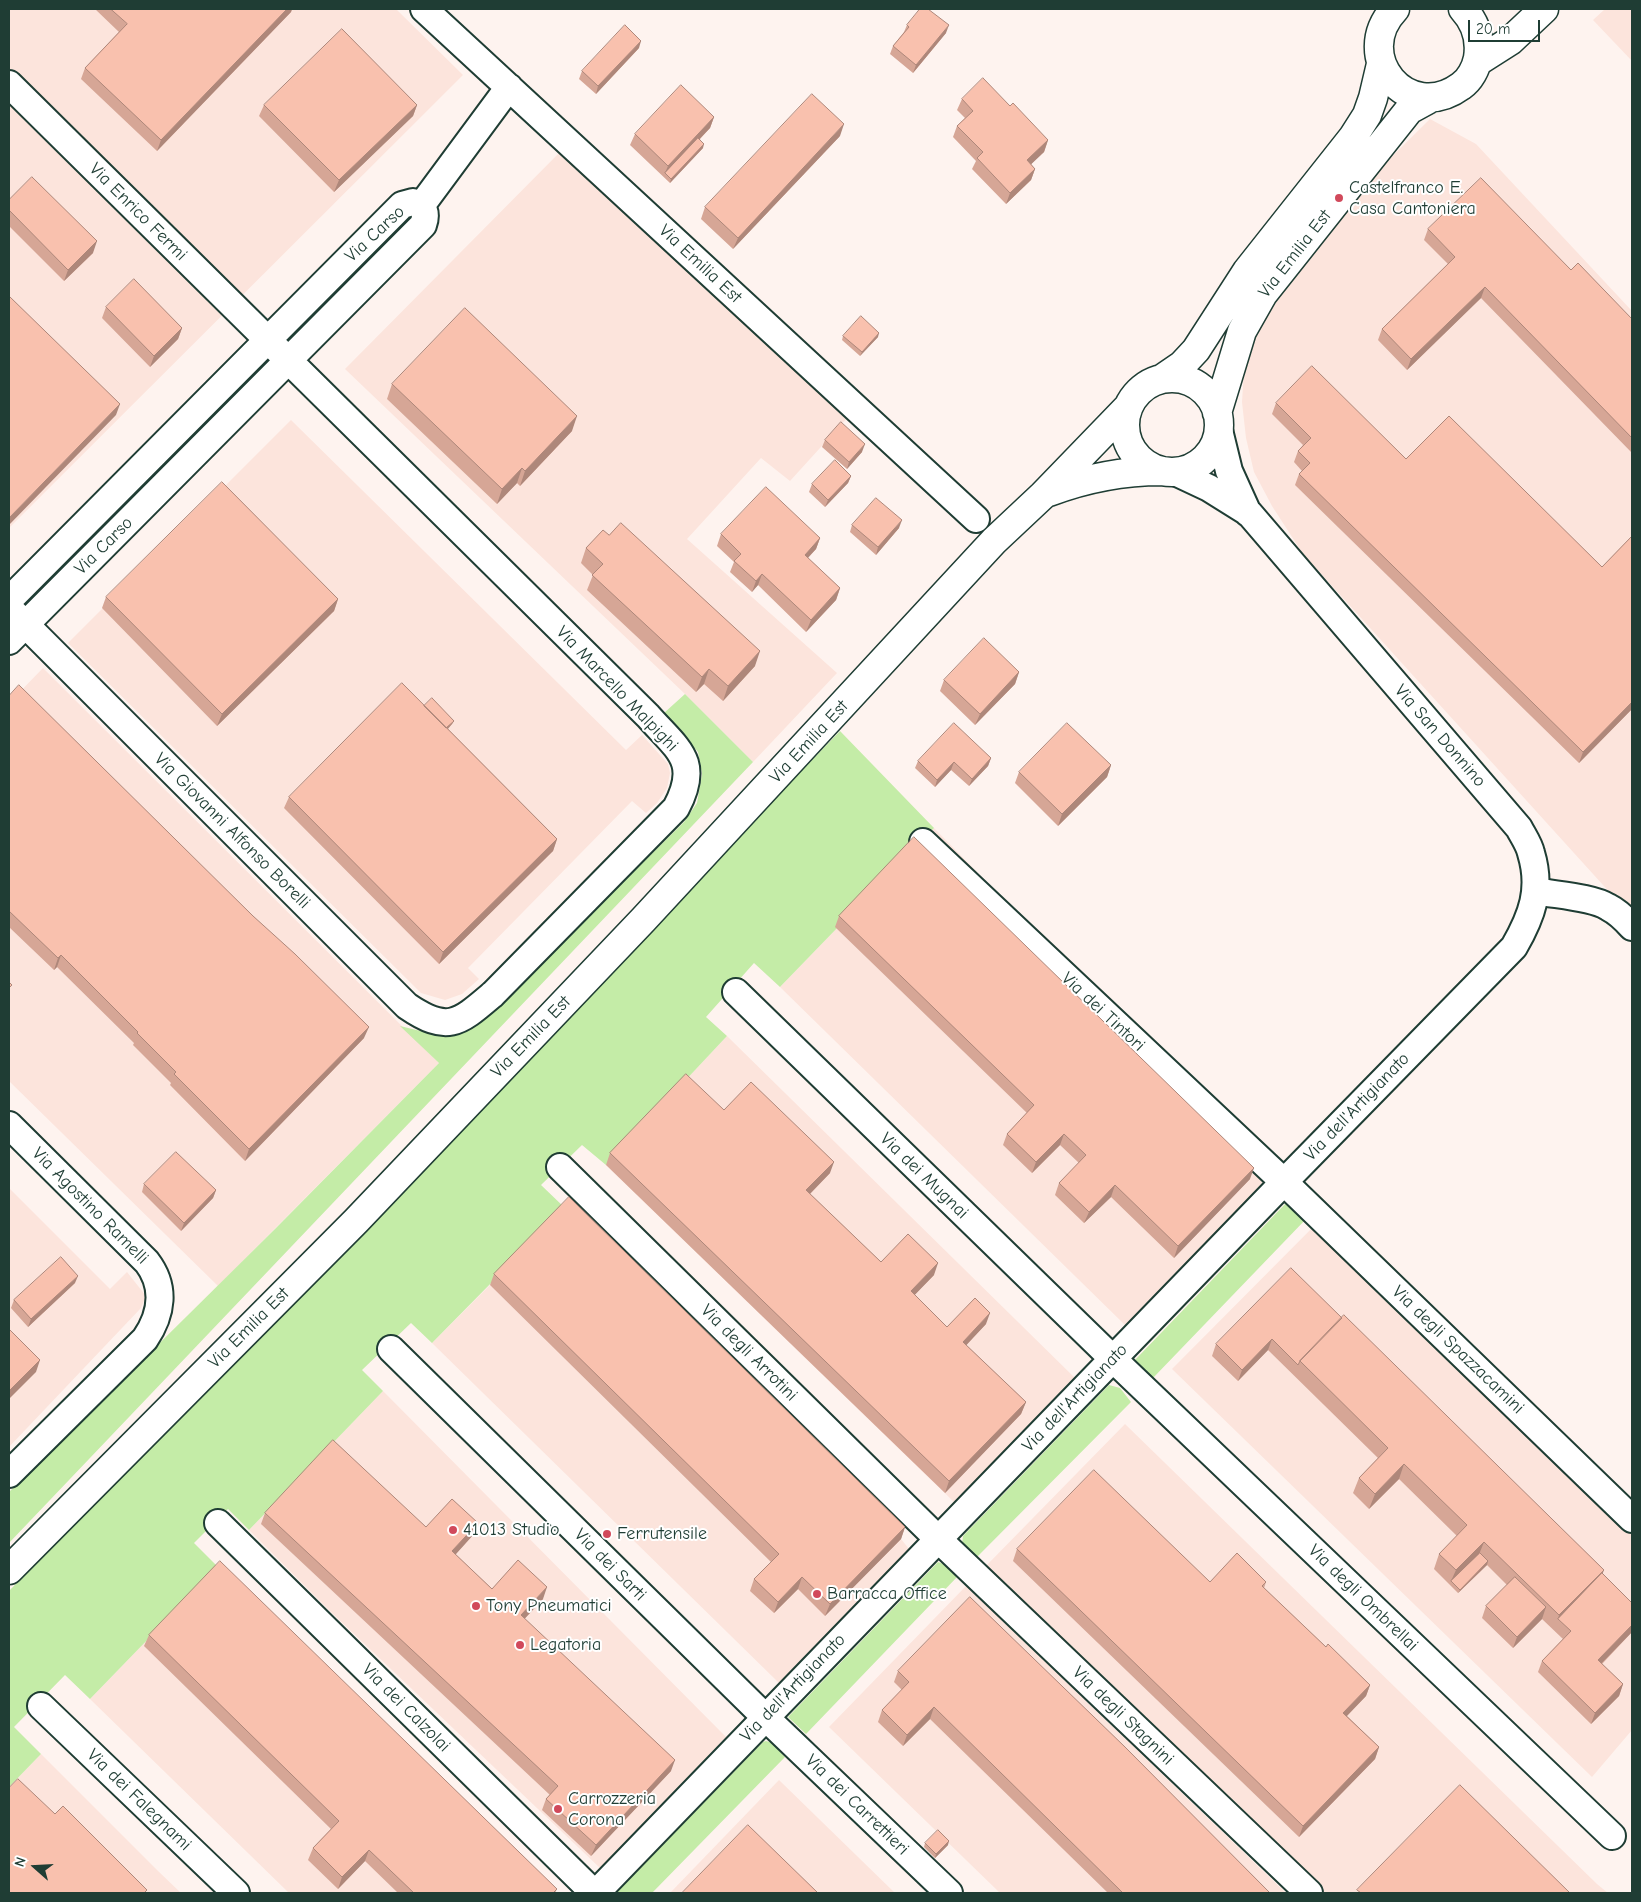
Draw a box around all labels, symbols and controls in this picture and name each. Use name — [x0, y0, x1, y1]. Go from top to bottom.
scale bar — [1471, 10, 1544, 42]
text: 20 m — [1476, 20, 1510, 38]
street label: Via Enrico Fermi — [84, 158, 192, 266]
place label: Castelfranco E. Casa Cantoniera — [1349, 177, 1476, 220]
marker: Castelfranco E. Casa Cantoniera — [1333, 192, 1345, 204]
street label: Via Carso — [341, 201, 409, 267]
street label: Via Emilia Est — [1254, 206, 1336, 302]
street label: Via Emilia Est — [654, 220, 746, 308]
street label: Via Carso — [70, 512, 138, 580]
street label: Via Marcello Malpighi — [551, 622, 683, 756]
street label: Via San Donnino — [1390, 680, 1490, 792]
street label: Via Emilia Est — [765, 696, 853, 788]
street label: Via Giovanni Alfonso Borelli — [149, 748, 315, 914]
street label: Via dei Tintori — [1057, 968, 1149, 1056]
street label: Via Emilia Est — [487, 991, 575, 1083]
street label: Via dell'Artigianato — [1300, 1048, 1414, 1166]
street label: Via dei Mugnai — [875, 1128, 973, 1224]
street label: Via Agostino Ramelli — [27, 1143, 153, 1269]
street label: Via degli Spazzacamini — [1387, 1281, 1529, 1419]
street label: Via Emilia Est — [204, 1283, 294, 1373]
street label: Via degli Arrotini — [696, 1300, 802, 1406]
street label: Via dell'Artigianato — [1018, 1339, 1132, 1457]
place label: 41013 Studio — [463, 1519, 559, 1541]
place label: Ferrutensile — [617, 1523, 707, 1545]
marker: 41013 Studio — [447, 1524, 459, 1536]
street label: Via dei Sarti — [569, 1524, 651, 1606]
marker: Ferrutensile — [601, 1528, 613, 1540]
street label: Via degli Ombrellai — [1304, 1540, 1422, 1656]
place label: Barracca Office — [827, 1583, 947, 1605]
marker: Barracca Office — [811, 1588, 823, 1600]
place label: Tony Pneumatici — [486, 1595, 612, 1617]
marker: Tony Pneumatici — [470, 1600, 482, 1612]
street label: Via dell'Artigianato — [736, 1629, 850, 1747]
place label: Legatoria — [530, 1634, 601, 1656]
marker: Legatoria — [514, 1639, 526, 1651]
street label: Via dei Calzolai — [357, 1659, 455, 1757]
street label: Via degli Stagnini — [1068, 1662, 1178, 1770]
street label: Via dei Falegnami — [82, 1745, 196, 1855]
street label: Via dei Carrettieri — [801, 1750, 913, 1860]
place label: Carrozzeria Corona — [568, 1788, 656, 1830]
marker: Carrozzeria Corona — [552, 1803, 564, 1815]
north arrow — [10, 1842, 60, 1892]
text: N — [11, 1855, 30, 1869]

